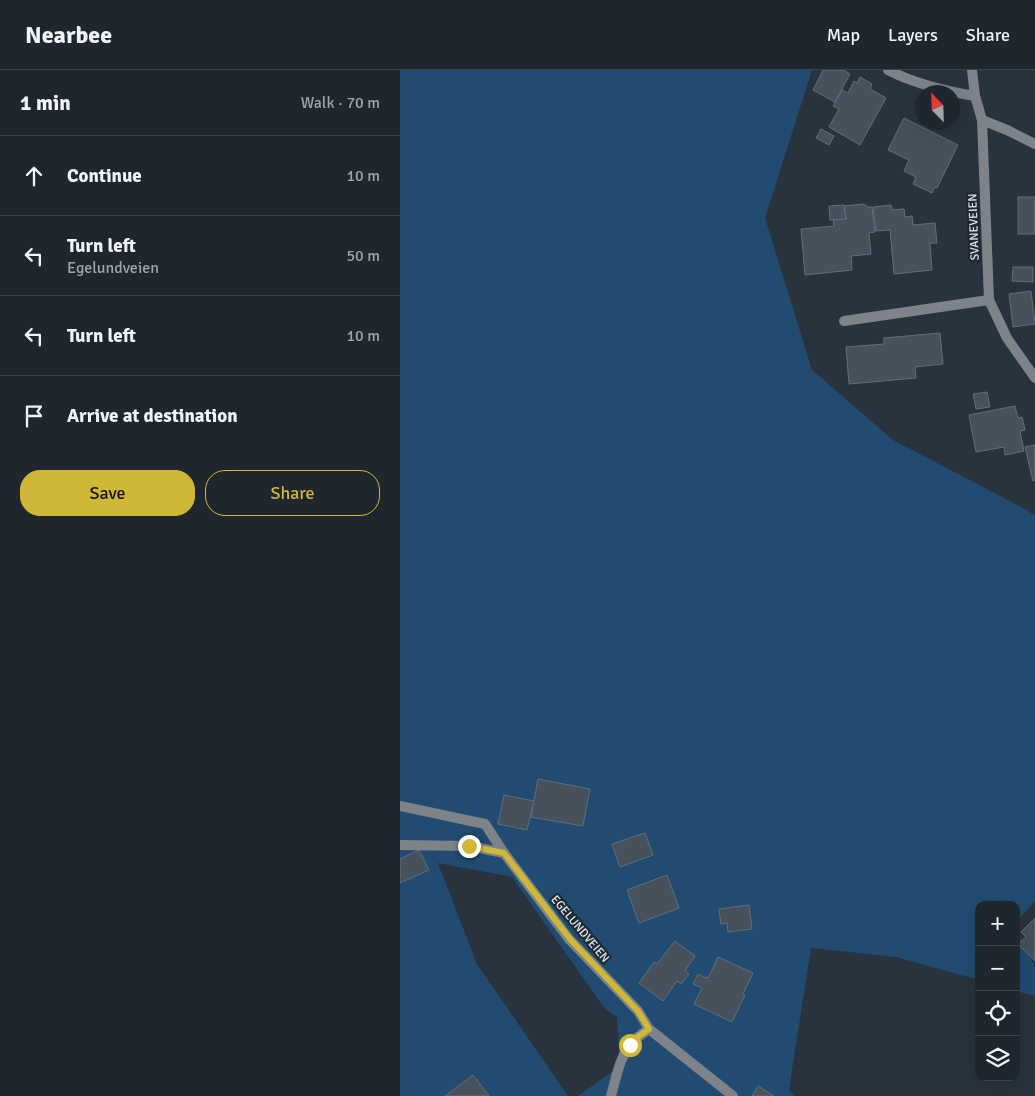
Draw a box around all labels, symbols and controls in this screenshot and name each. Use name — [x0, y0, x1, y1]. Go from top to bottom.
text: Nearbee — [25, 20, 112, 50]
text: Map — [827, 24, 860, 46]
text: Layers — [888, 24, 938, 46]
text: Share — [966, 24, 1010, 46]
north arrow — [915, 85, 960, 130]
text: 1 min — [20, 90, 71, 116]
text: Walk · 70 m — [301, 93, 380, 113]
icon: ahead — [20, 162, 48, 190]
text: Continue — [67, 164, 142, 188]
text: 10 m — [346, 166, 380, 186]
street label: SVANEVEIEN — [965, 193, 983, 261]
text: Turn left — [67, 234, 136, 258]
icon: left — [20, 242, 48, 270]
text: 50 m — [346, 246, 380, 266]
text: Egelundveien — [67, 258, 159, 278]
icon: left — [20, 322, 48, 350]
text: Turn left — [67, 324, 136, 348]
text: 10 m — [346, 326, 380, 346]
icon: arrive — [20, 402, 48, 430]
text: Arrive at destination — [67, 404, 238, 428]
button: Save — [20, 470, 195, 516]
button: Share — [205, 470, 380, 516]
route end — [458, 835, 481, 858]
street label: EGELUNDVEIEN — [548, 892, 612, 966]
map controls — [975, 901, 1020, 1081]
button: + — [975, 901, 1020, 946]
button: − — [975, 946, 1020, 991]
button: locate — [975, 991, 1020, 1036]
route start — [619, 1034, 642, 1057]
button: layers — [975, 1036, 1020, 1081]

